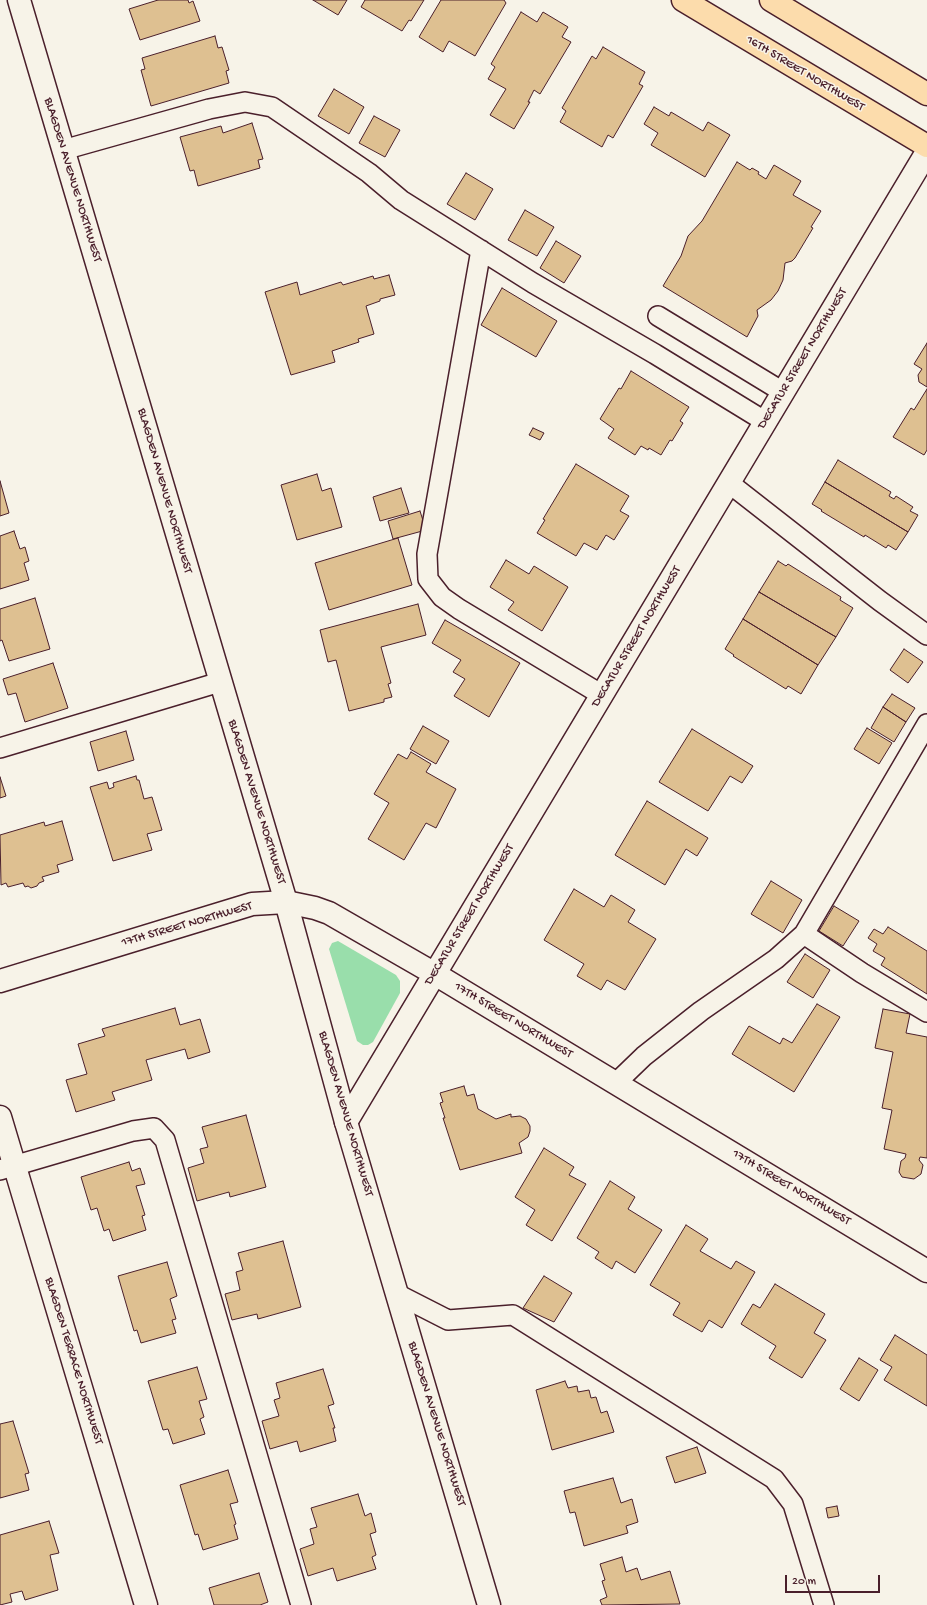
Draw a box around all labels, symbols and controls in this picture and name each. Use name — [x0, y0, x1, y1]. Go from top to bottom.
street label: 16TH STREET NORTHWEST — [743, 32, 867, 116]
street label: BLAGDEN AVENUE NORTHWEST — [39, 96, 105, 264]
street label: DECATUR STREET NORTHWEST — [755, 286, 851, 432]
street label: BLAGDEN AVENUE NORTHWEST — [133, 407, 195, 575]
street label: DECATUR STREET NORTHWEST — [589, 564, 685, 710]
street label: BLAGDEN AVENUE NORTHWEST — [223, 718, 289, 886]
street label: DECATUR STREET NORTHWEST — [422, 842, 518, 988]
street label: 17TH STREET NORTHWEST — [120, 899, 254, 951]
street label: 17TH STREET NORTHWEST — [451, 979, 575, 1063]
street label: BLAGDEN AVENUE NORTHWEST — [314, 1030, 376, 1198]
street label: 17TH STREET NORTHWEST — [729, 1146, 853, 1230]
street label: BLAGDEN TERRACE NORTHWEST — [40, 1276, 106, 1446]
street label: BLAGDEN AVENUE NORTHWEST — [403, 1340, 469, 1508]
scale bar — [787, 1567, 882, 1593]
text: 20 m — [792, 1575, 816, 1589]

